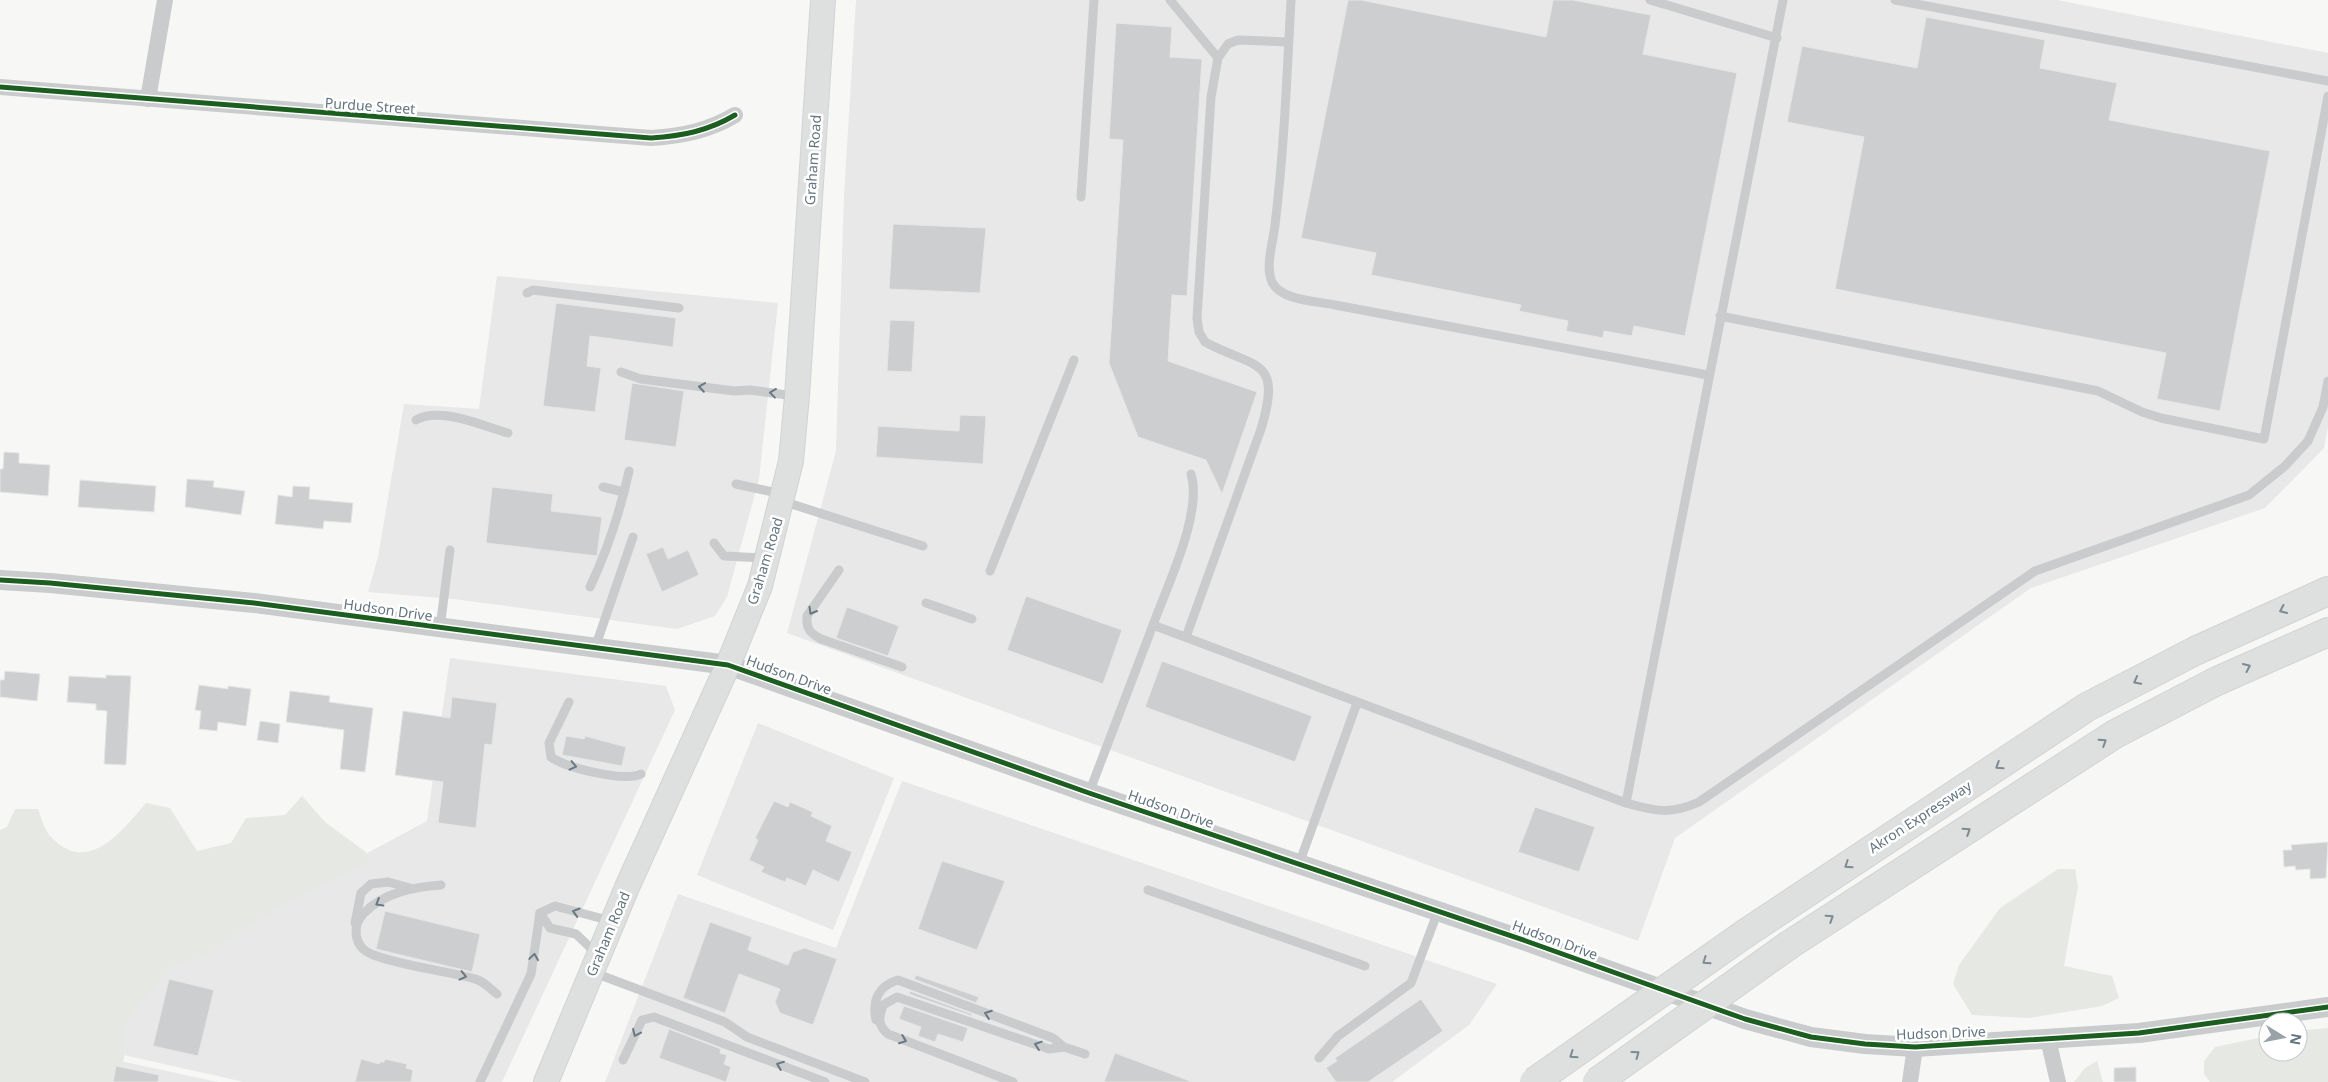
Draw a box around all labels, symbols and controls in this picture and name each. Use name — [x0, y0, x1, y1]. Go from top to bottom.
street label: Purdue Street — [324, 93, 416, 118]
street label: Graham Road — [800, 114, 825, 206]
one-way arrow — [697, 382, 705, 393]
one-way arrow — [769, 388, 777, 399]
street label: Graham Road — [742, 515, 787, 607]
street label: Hudson Drive — [342, 594, 434, 625]
one-way arrow — [2279, 604, 2288, 614]
one-way arrow — [808, 605, 818, 614]
street label: Hudson Drive — [744, 650, 835, 699]
one-way arrow — [2242, 663, 2251, 674]
one-way arrow — [2134, 675, 2143, 685]
one-way arrow — [2097, 739, 2107, 748]
one-way arrow — [1995, 759, 2004, 769]
one-way arrow — [568, 760, 577, 771]
street label: Akron Expressway — [1865, 776, 1976, 857]
street label: Hudson Drive — [1126, 785, 1217, 832]
one-way arrow — [1962, 827, 1971, 837]
one-way arrow — [1845, 858, 1854, 868]
street label: Graham Road — [581, 888, 634, 979]
one-way arrow — [375, 897, 384, 907]
one-way arrow — [572, 907, 581, 917]
street label: Hudson Drive — [1510, 915, 1601, 964]
one-way arrow — [1825, 915, 1834, 925]
one-way arrow — [528, 953, 539, 961]
one-way arrow — [1702, 955, 1712, 964]
one-way arrow — [459, 970, 468, 981]
one-way arrow — [984, 1010, 993, 1020]
north arrow — [2258, 1012, 2308, 1062]
street label: Hudson Drive — [1896, 1021, 1986, 1044]
one-way arrow — [631, 1028, 642, 1037]
text: N — [2286, 1032, 2307, 1047]
one-way arrow — [898, 1034, 907, 1044]
one-way arrow — [1034, 1041, 1043, 1051]
one-way arrow — [1570, 1049, 1579, 1057]
one-way arrow — [1631, 1051, 1640, 1060]
one-way arrow — [776, 1061, 785, 1071]

